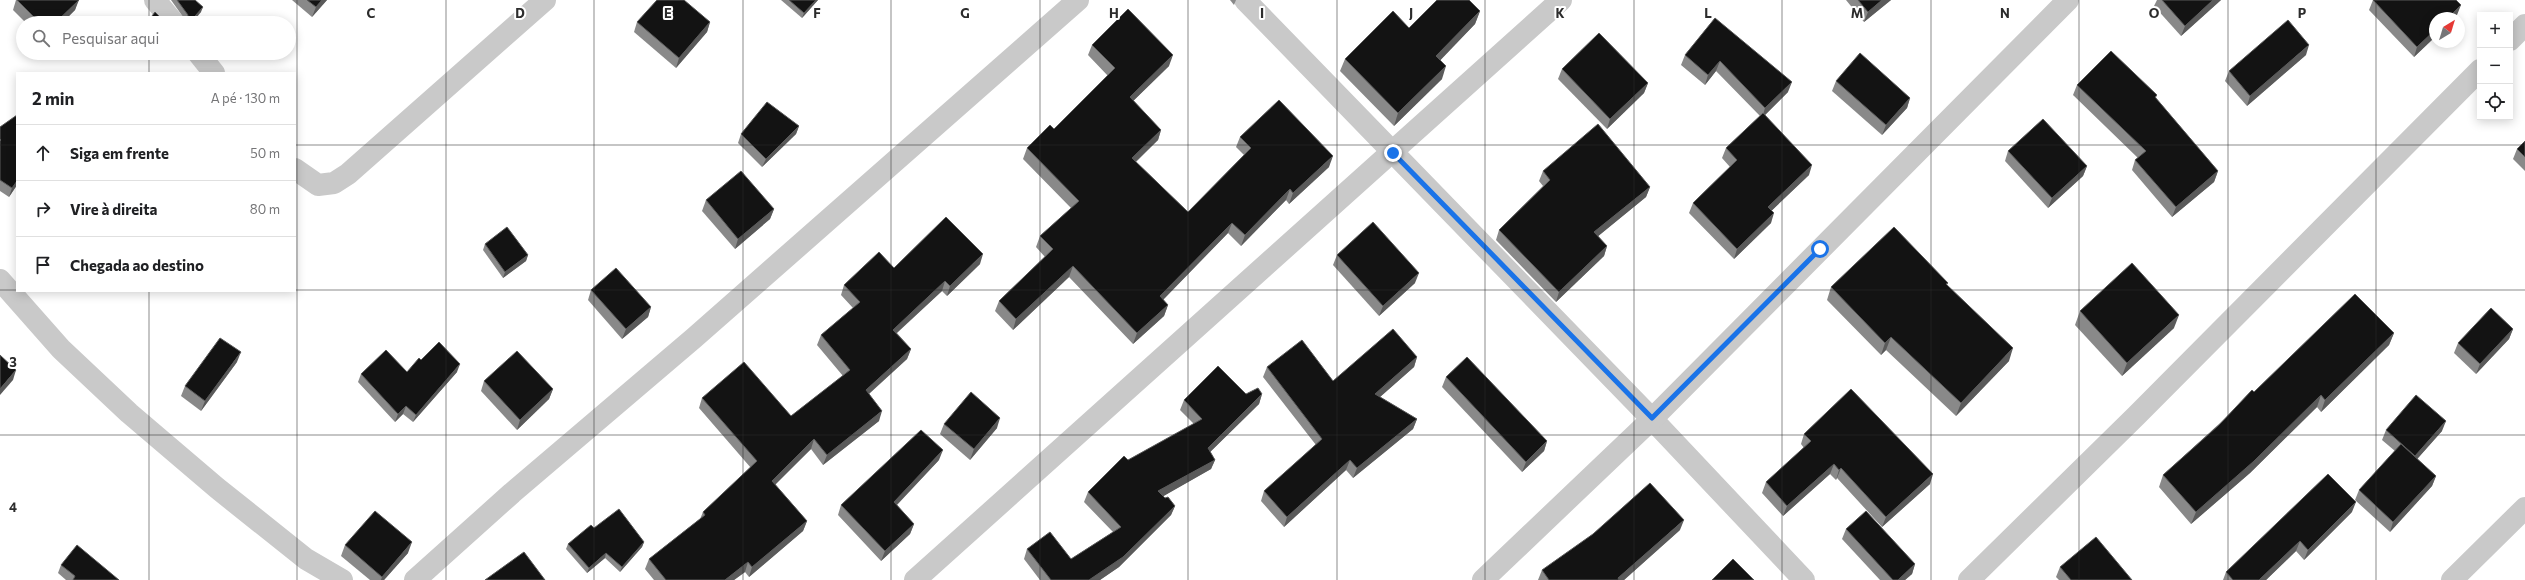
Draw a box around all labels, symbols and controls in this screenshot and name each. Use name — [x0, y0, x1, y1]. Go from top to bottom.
text: C — [367, 5, 376, 21]
text: D — [515, 5, 525, 21]
text: E — [664, 5, 672, 21]
text: F — [813, 5, 821, 21]
text: G — [960, 5, 970, 21]
text: H — [1109, 5, 1119, 21]
text: I — [1260, 5, 1264, 21]
text: J — [1409, 5, 1413, 21]
text: K — [1555, 5, 1565, 21]
text: L — [1704, 5, 1712, 21]
text: M — [1851, 5, 1863, 21]
text: N — [2000, 5, 2010, 21]
text: O — [2149, 5, 2160, 21]
text: P — [2298, 5, 2307, 21]
north arrow — [2429, 12, 2465, 48]
map controls — [2477, 12, 2513, 120]
button: + — [2477, 12, 2513, 48]
search box — [16, 16, 296, 60]
icon: search — [30, 27, 52, 49]
text: Pesquisar aqui — [62, 29, 159, 47]
button: − — [2477, 48, 2513, 84]
button: locate — [2477, 84, 2513, 120]
text: 2 min — [32, 88, 74, 109]
text: A pé · 130 m — [211, 90, 280, 106]
icon: ahead — [32, 142, 54, 164]
text: Siga em frente — [70, 144, 169, 162]
route end — [1384, 144, 1402, 162]
text: 50 m — [250, 145, 280, 161]
icon: right — [32, 198, 54, 220]
text: Vire à direita — [70, 200, 158, 218]
text: 80 m — [250, 201, 280, 217]
route start — [1811, 240, 1829, 258]
icon: arrive — [32, 254, 54, 276]
text: Chegada ao destino — [70, 256, 204, 274]
text: 3 — [9, 354, 17, 370]
text: 4 — [9, 499, 17, 515]

